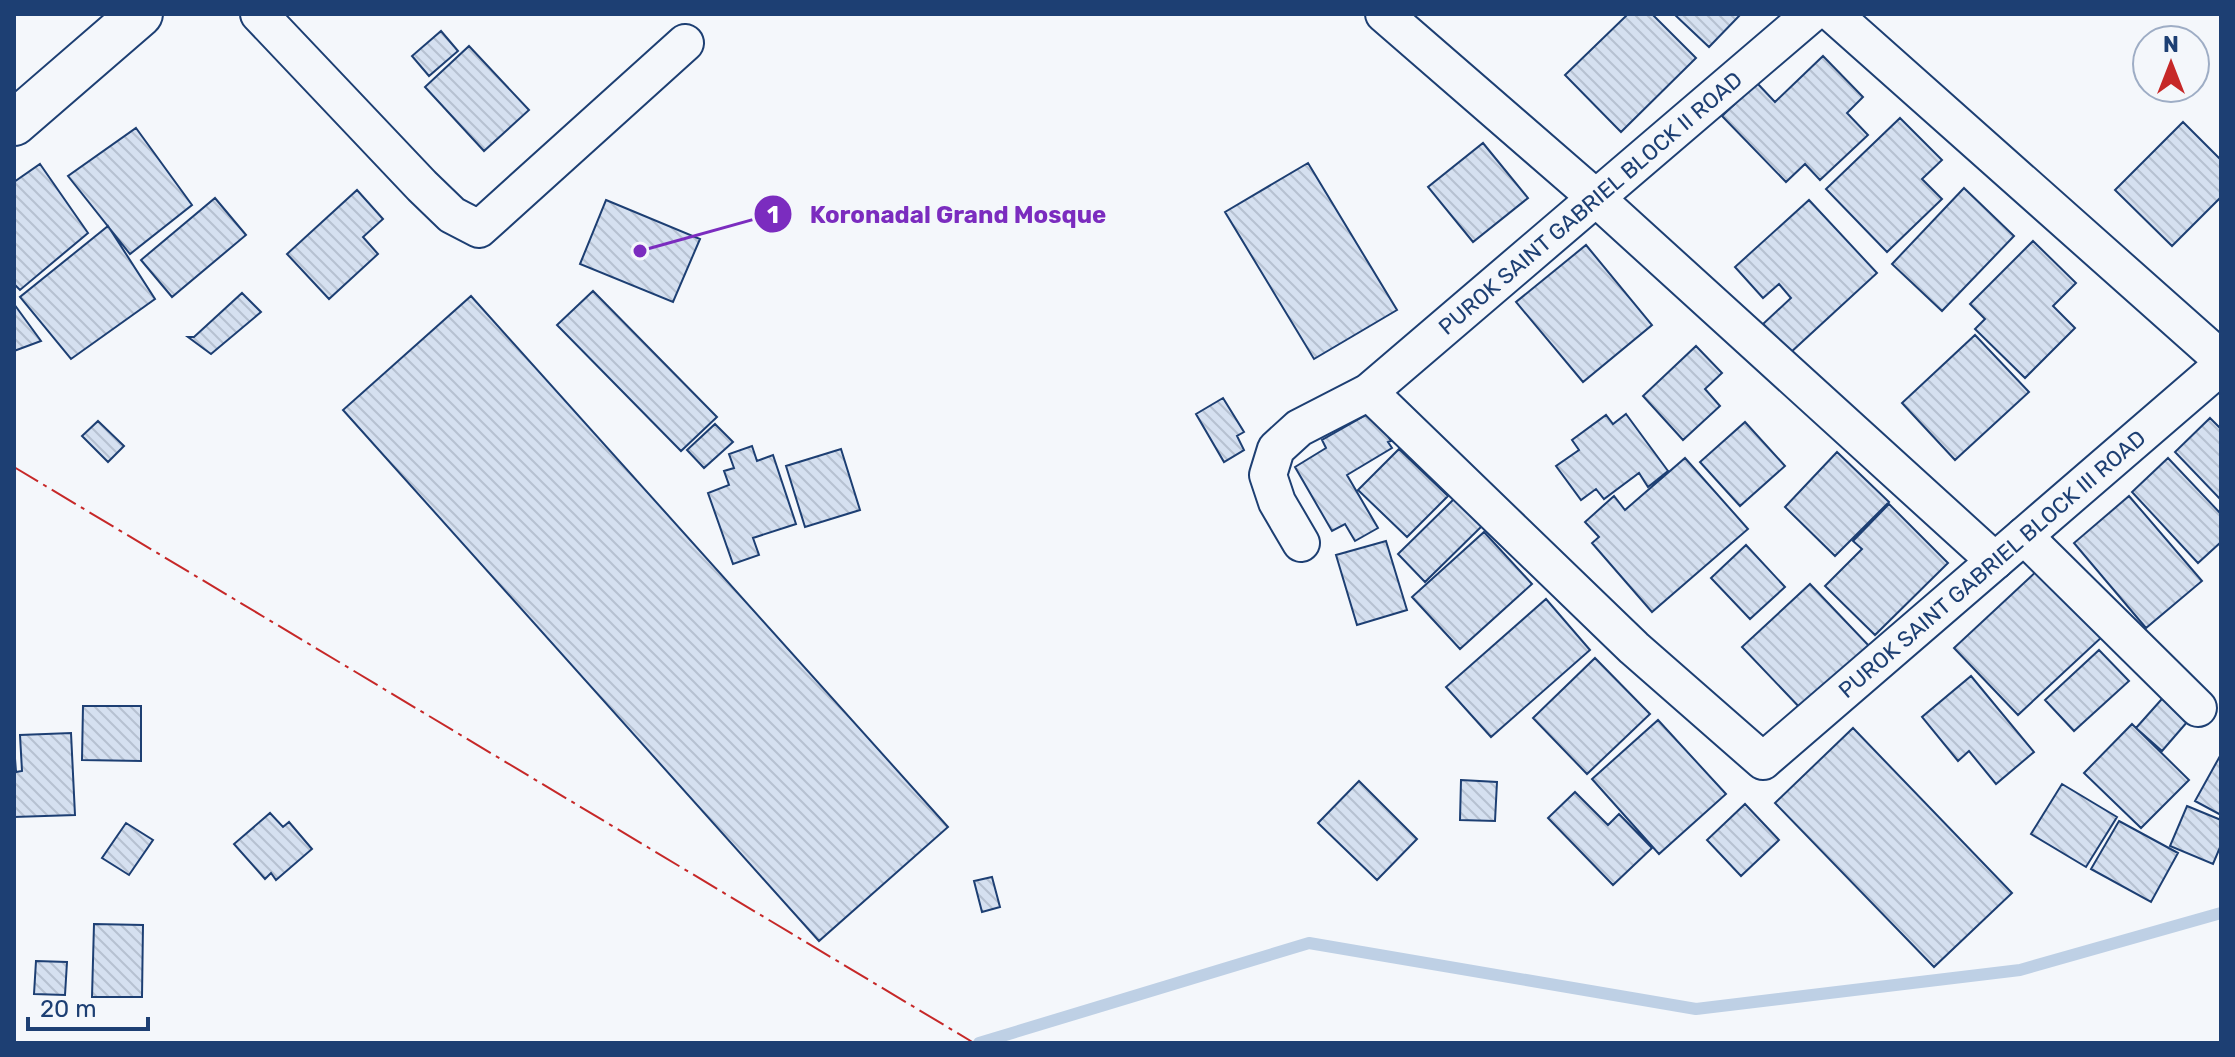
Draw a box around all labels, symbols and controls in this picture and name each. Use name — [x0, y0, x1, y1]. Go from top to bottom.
north arrow — [2131, 24, 2211, 104]
text: N — [2163, 31, 2179, 58]
street label: PUROK SAINT GABRIEL BLOCK II ROAD — [1433, 66, 1748, 340]
callout: Koronadal Grand Mosque — [753, 190, 1122, 238]
text: 1 — [767, 201, 779, 229]
text: Koronadal Grand Mosque — [810, 201, 1106, 229]
street label: PUROK SAINT GABRIEL BLOCK III ROAD — [1833, 424, 2151, 704]
scale bar — [28, 981, 148, 1031]
text: 20 m — [40, 995, 97, 1023]

